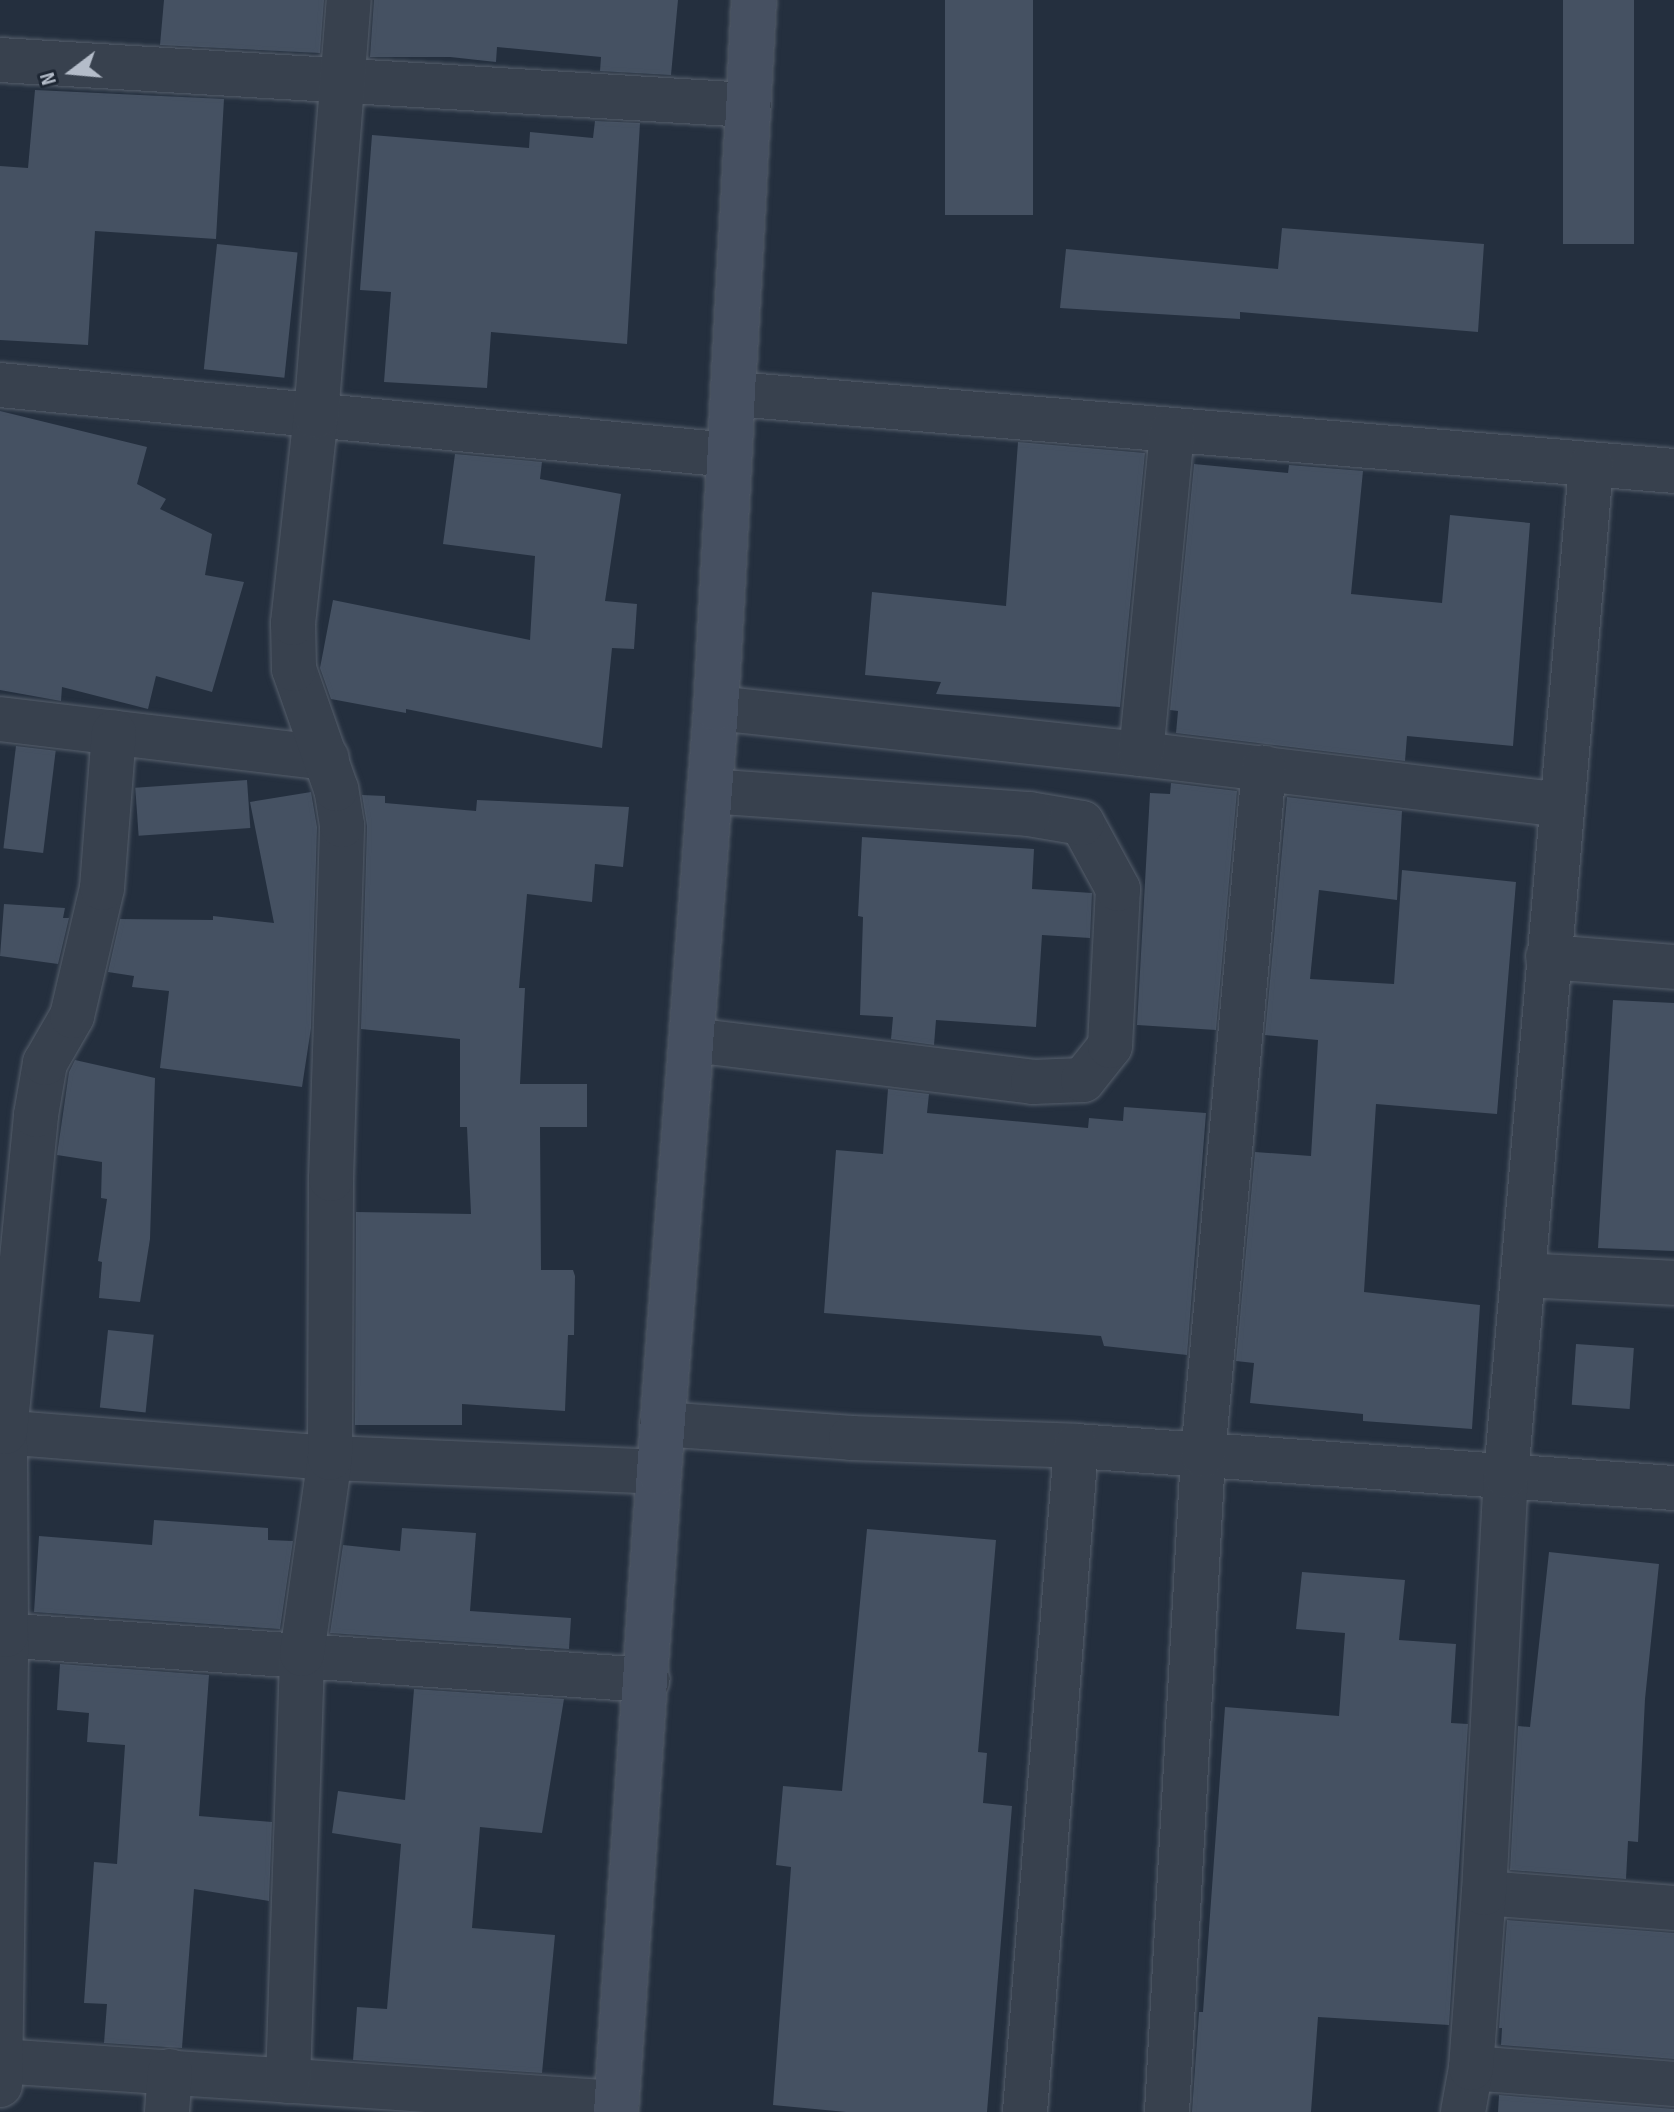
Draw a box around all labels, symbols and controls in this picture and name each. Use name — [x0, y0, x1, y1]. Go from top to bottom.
north arrow — [32, 32, 112, 112]
text: N — [34, 69, 63, 88]

